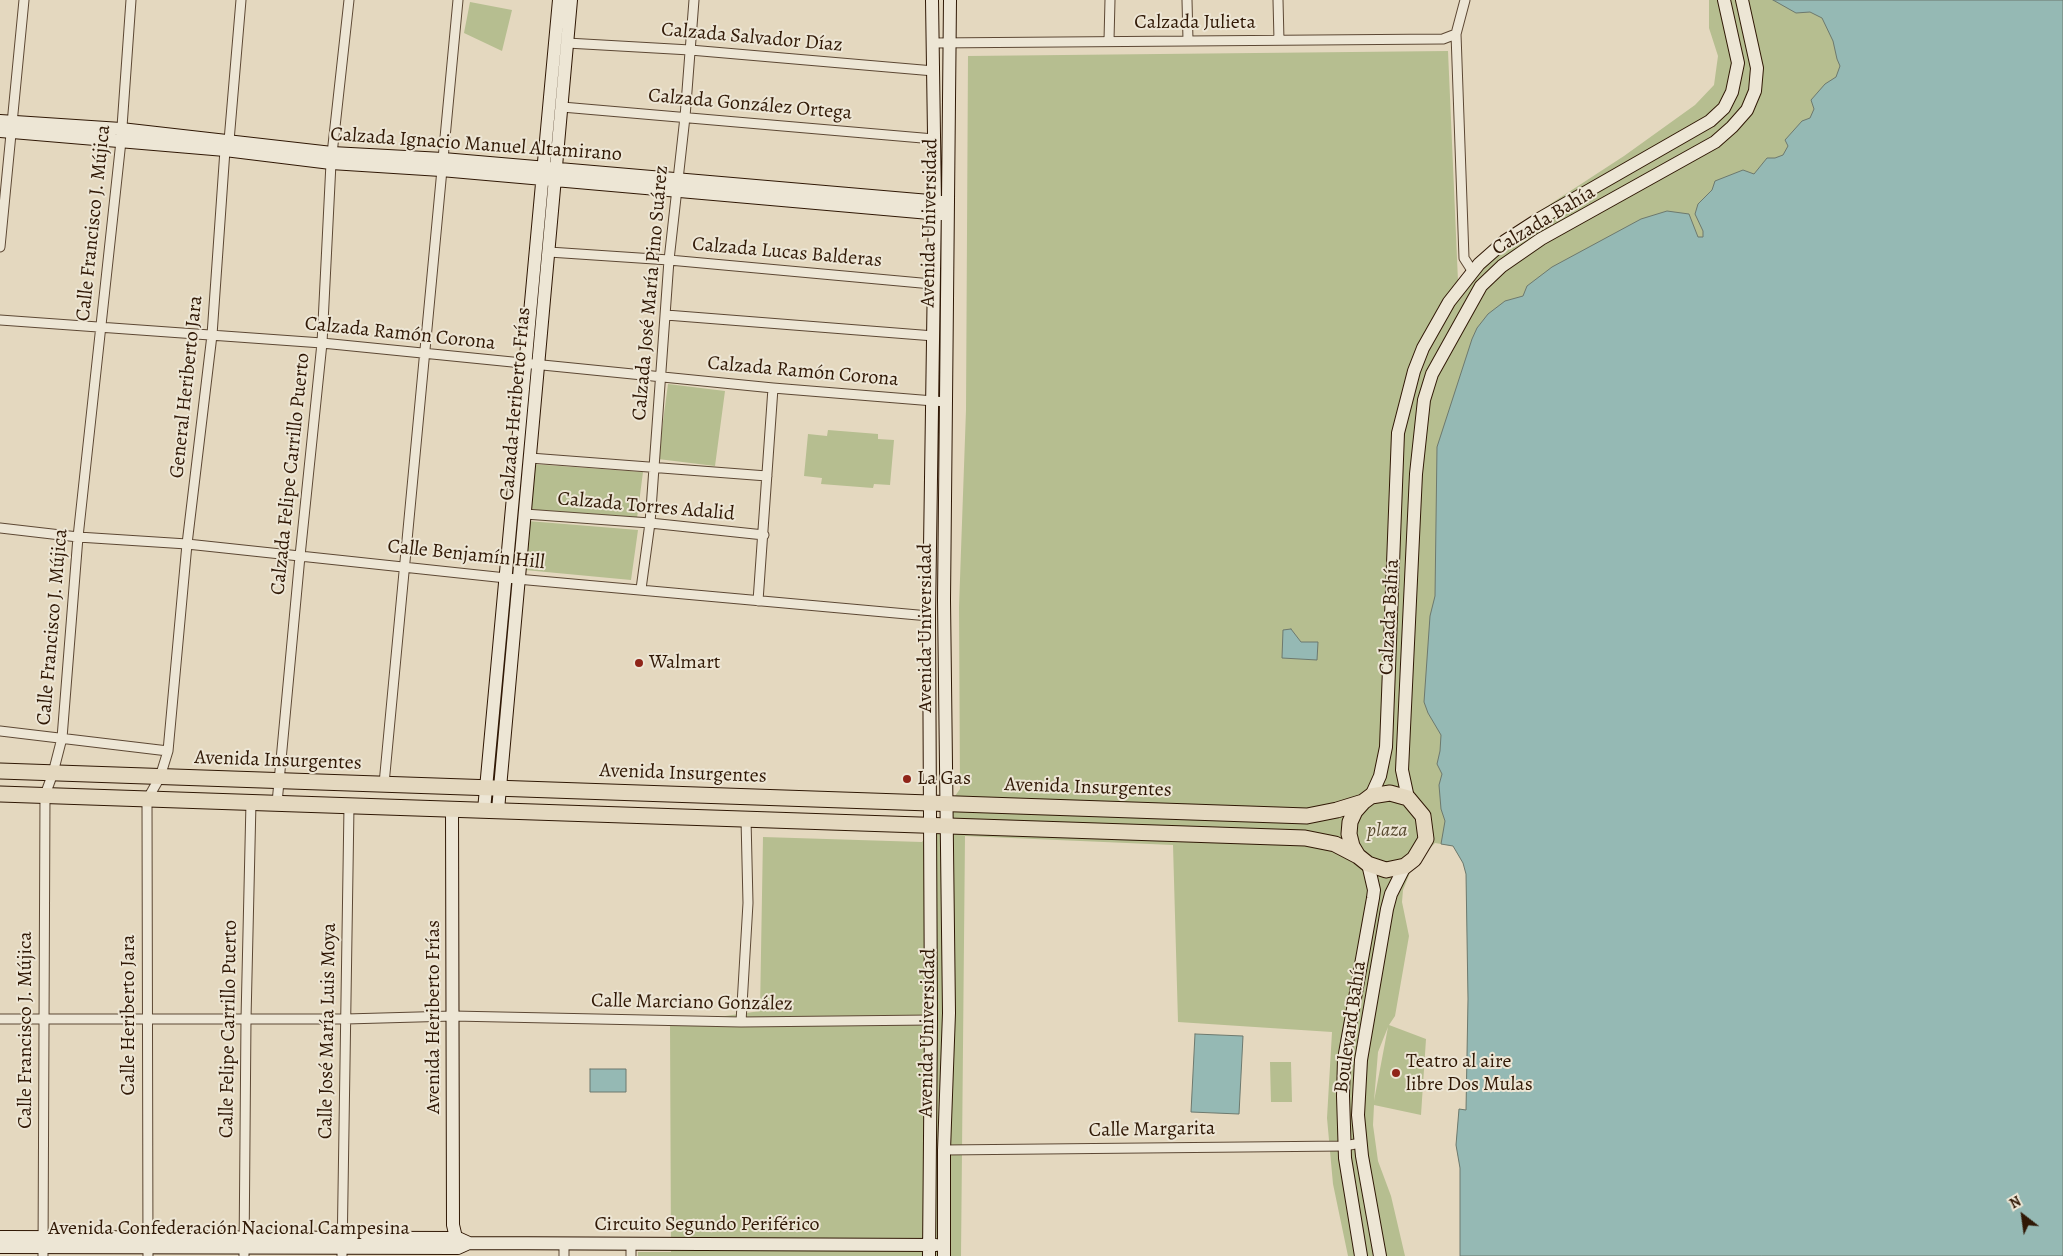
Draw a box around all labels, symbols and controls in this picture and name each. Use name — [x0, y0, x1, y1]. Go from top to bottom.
street label: Calzada Julieta — [1134, 11, 1256, 35]
street label: Calzada Salvador Díaz — [660, 18, 844, 58]
street label: Calzada González Ortega — [647, 84, 853, 126]
street label: Calzada Ignacio Manuel Altamirano — [329, 123, 623, 167]
street label: Calle Francisco J. Mújica — [72, 124, 116, 322]
street label: Avenida Universidad — [917, 138, 943, 308]
street label: Calzada José María Pino Suárez — [628, 164, 674, 422]
street label: Calzada Bahía — [1488, 181, 1600, 261]
street label: Calzada Lucas Balderas — [691, 233, 883, 273]
street label: General Heriberto Jara — [165, 294, 209, 480]
street label: Calzada Heriberto Frías — [496, 306, 536, 502]
street label: Calzada Ramón Corona — [303, 312, 497, 356]
street label: Calzada Felipe Carrillo Puerto — [266, 352, 316, 596]
street label: Calzada Ramón Corona — [706, 352, 900, 392]
street label: Calzada Torres Adalid — [556, 487, 736, 527]
street label: Calle Francisco J. Mújica — [32, 528, 74, 726]
street label: Calle Benjamín Hill — [386, 535, 546, 575]
street label: Avenida Universidad — [914, 544, 938, 712]
street label: Calzada Bahía — [1375, 558, 1405, 676]
place label: Walmart — [649, 651, 720, 675]
marker: Walmart — [633, 657, 645, 669]
street label: Avenida Insurgentes — [194, 746, 362, 776]
street label: Avenida Insurgentes — [599, 759, 767, 789]
place label: La Gas — [917, 767, 971, 791]
marker: La Gas — [901, 773, 913, 785]
street label: Avenida Insurgentes — [1004, 773, 1172, 803]
park label: plaza — [1367, 819, 1407, 843]
street label: Calle Felipe Carrillo Puerto — [215, 920, 243, 1138]
street label: Avenida Heriberto Frías — [422, 920, 446, 1114]
street label: Calle José María Luis Moya — [314, 923, 342, 1139]
street label: Calle Francisco J. Mújica — [14, 931, 38, 1129]
street label: Calle Heriberto Jara — [117, 935, 141, 1095]
street label: Avenida Universidad — [915, 948, 941, 1118]
street label: Boulevard Bahía — [1330, 959, 1372, 1095]
street label: Calle Marciano González — [591, 989, 793, 1017]
place label: Teatro al aire libre Dos Mulas — [1406, 1050, 1533, 1097]
marker: Teatro al aire libre Dos Mulas — [1390, 1067, 1402, 1079]
street label: Calle Margarita — [1089, 1117, 1215, 1143]
north arrow — [1998, 1191, 2048, 1241]
text: N — [2006, 1192, 2024, 1213]
street label: Circuito Segundo Periférico — [594, 1213, 820, 1237]
street label: Avenida Confederación Nacional Campesina — [48, 1217, 410, 1241]

